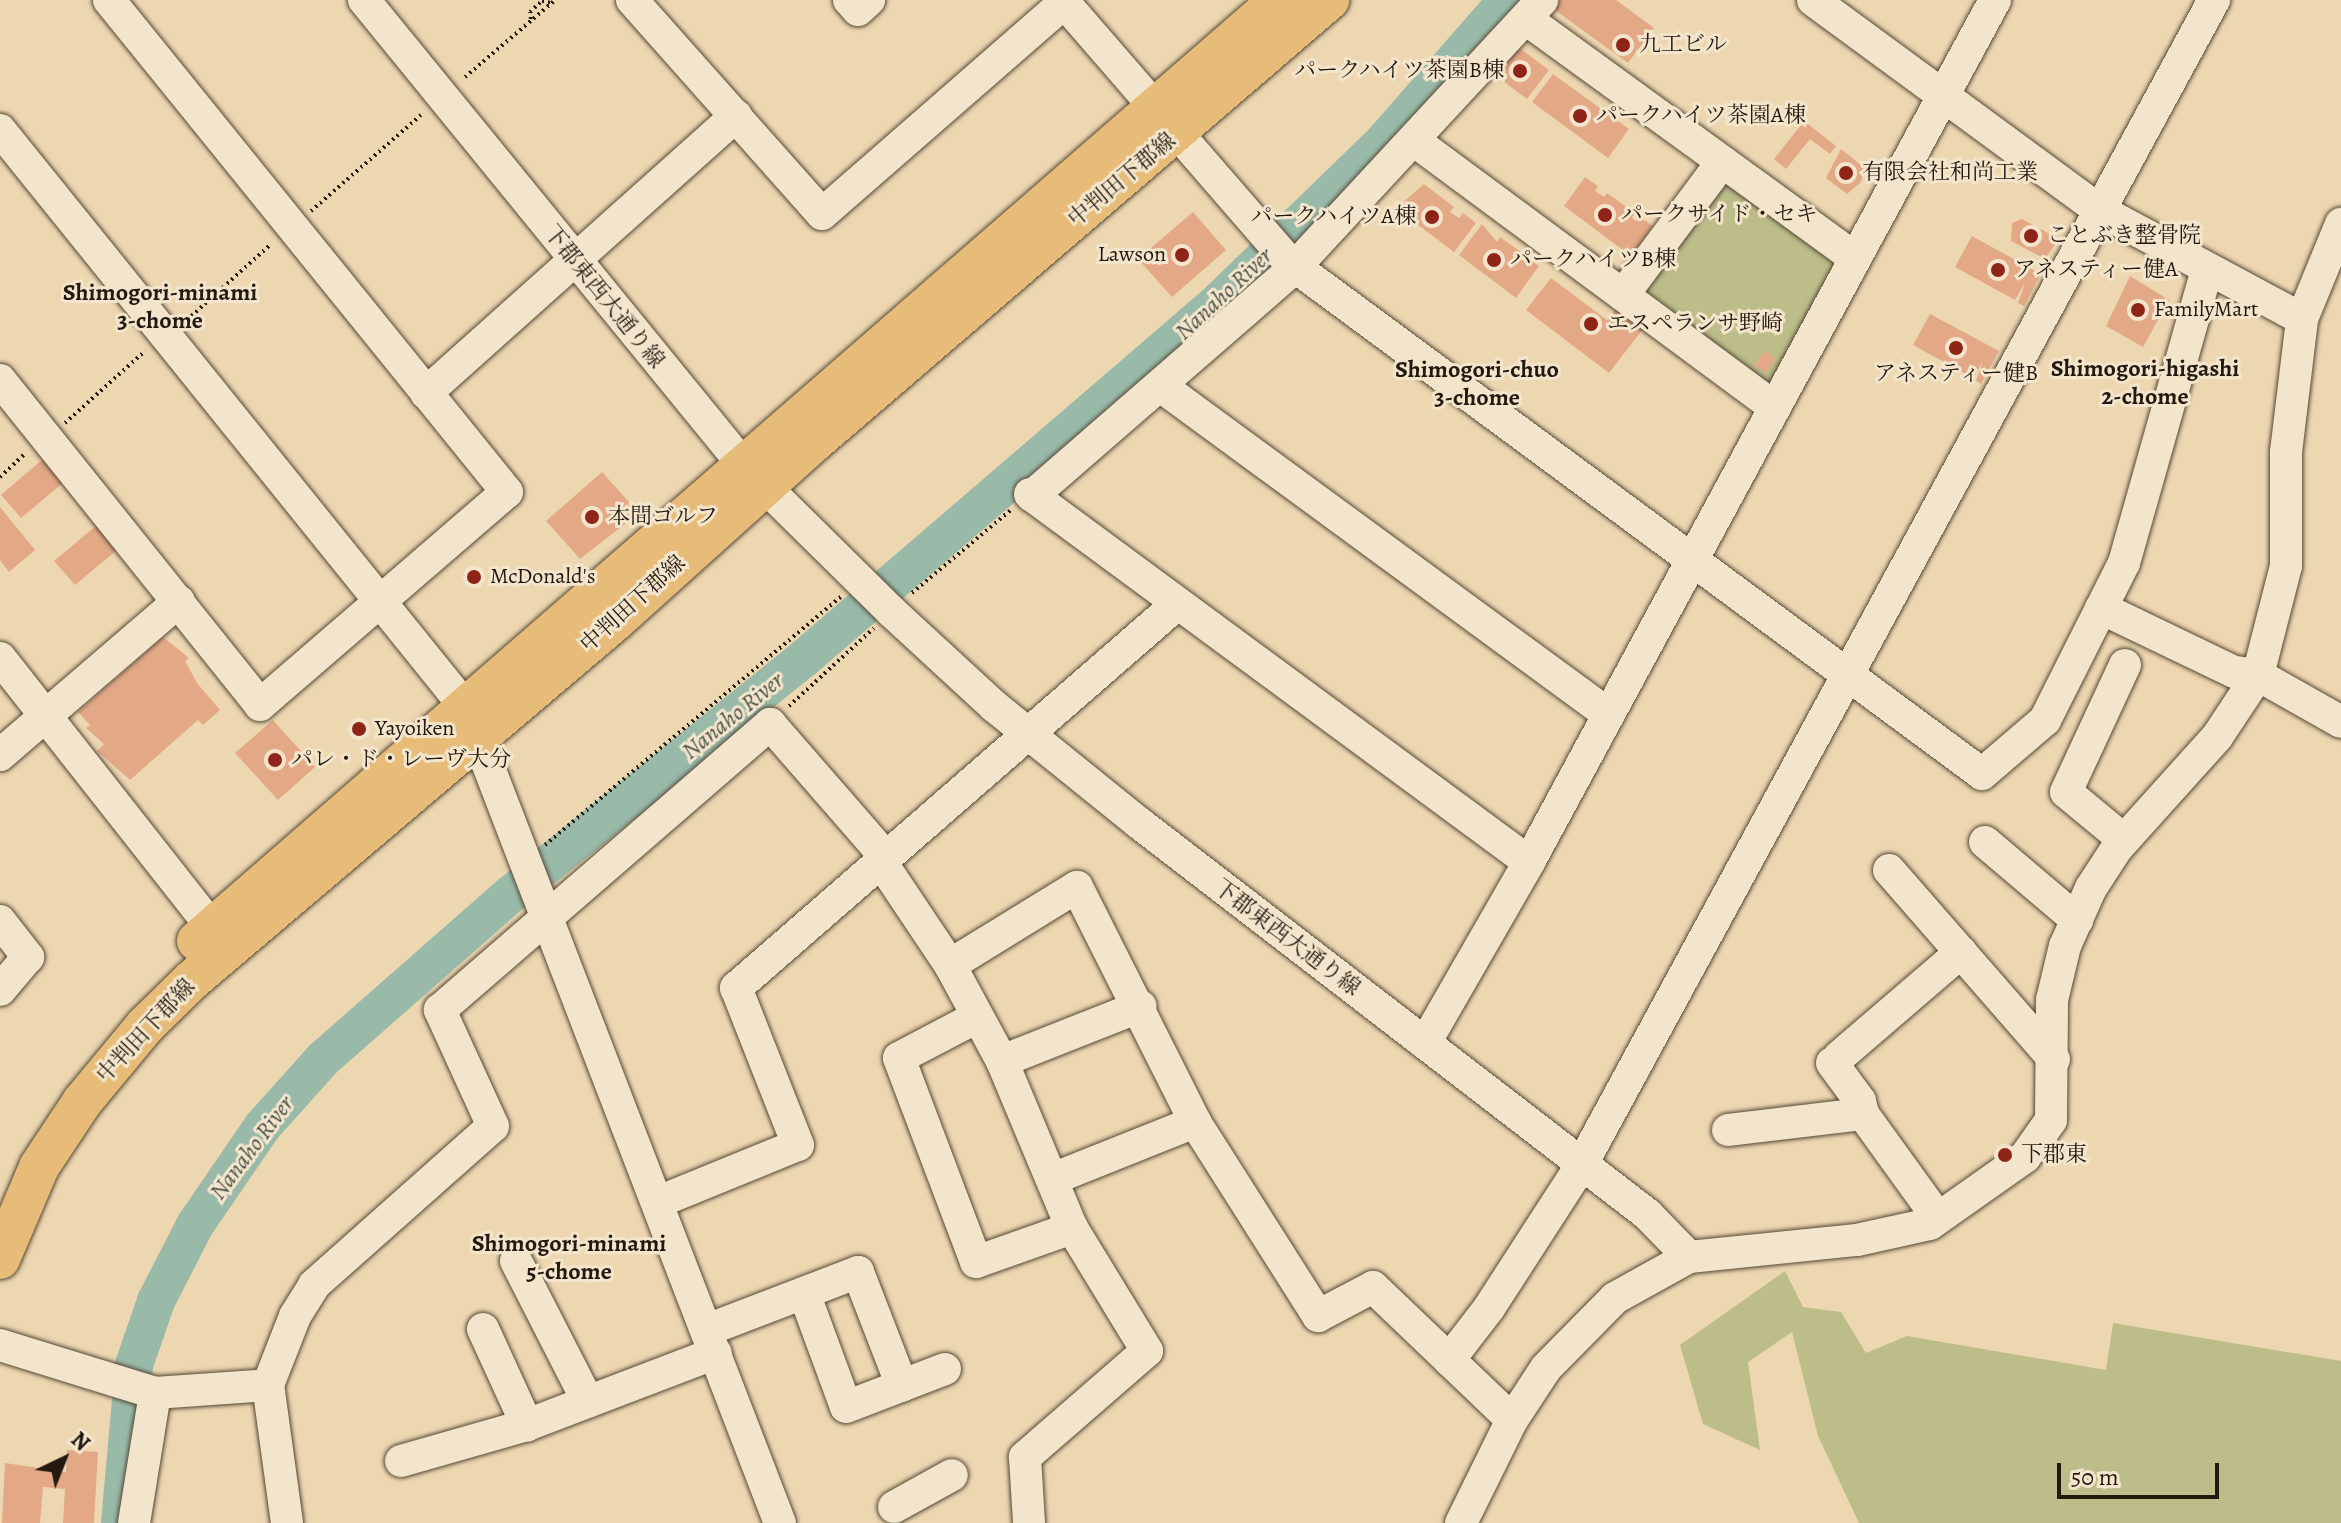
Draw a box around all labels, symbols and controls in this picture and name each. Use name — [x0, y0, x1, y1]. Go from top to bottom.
place label: 九工ビル — [1639, 32, 1727, 58]
marker: 九工ビル — [1614, 36, 1632, 54]
place label: パークハイツ茶園B棟 — [1293, 58, 1504, 84]
marker: パークハイツ茶園B棟 — [1511, 62, 1529, 80]
place label: パークハイツ茶園A棟 — [1596, 103, 1807, 129]
marker: パークハイツ茶園A棟 — [1571, 107, 1589, 125]
street label: 中判田下郡線 — [1063, 127, 1181, 233]
place label: 有限会社和尚工業 — [1862, 160, 2038, 186]
marker: 有限会社和尚工業 — [1837, 164, 1855, 182]
place label: パークサイド・セキ — [1621, 202, 1819, 228]
place label: パークハイツA棟 — [1249, 204, 1416, 230]
marker: パークサイド・セキ — [1596, 206, 1614, 224]
marker: パークハイツA棟 — [1423, 208, 1441, 226]
street label: 下郡東西大通り線 — [538, 220, 670, 374]
place label: ことぶき整骨院 — [2047, 223, 2201, 249]
marker: ことぶき整骨院 — [2022, 227, 2040, 245]
place label: Lawson — [1098, 242, 1166, 268]
water label: Nanaho River — [1169, 242, 1279, 346]
marker: Lawson — [1173, 246, 1191, 264]
place label: パークハイツB棟 — [1510, 247, 1677, 273]
marker: パークハイツB棟 — [1485, 251, 1503, 269]
place label: アネスティー健A — [2014, 257, 2181, 283]
marker: アネスティー健A — [1989, 261, 2007, 279]
district label: Shimogori-minami 3-chome — [63, 279, 257, 335]
place label: FamilyMart — [2154, 297, 2258, 323]
marker: FamilyMart — [2129, 301, 2147, 319]
place label: エスペランサ野崎 — [1607, 311, 1783, 337]
marker: エスペランサ野崎 — [1582, 315, 1600, 333]
marker: アネスティー健B — [1947, 339, 1965, 357]
district label: Shimogori-higashi 2-chome — [2051, 355, 2239, 411]
district label: Shimogori-chuo 3-chome — [1395, 356, 1559, 412]
place label: アネスティー健B — [1872, 361, 2040, 387]
place label: 本間ゴルフ — [608, 504, 718, 530]
marker: 本間ゴルフ — [583, 508, 601, 526]
street label: 中判田下郡線 — [575, 550, 691, 658]
place label: McDonald's — [490, 564, 595, 590]
marker: McDonald's — [465, 568, 483, 586]
water label: Nanaho River — [676, 666, 790, 766]
place label: Yayoiken — [375, 716, 454, 742]
marker: Yayoiken — [350, 720, 368, 738]
place label: パレ・ド・レーヴ大分 — [291, 747, 511, 773]
marker: パレ・ド・レーヴ大分 — [266, 751, 284, 769]
street label: 下郡東西大通り線 — [1209, 874, 1365, 1002]
street label: 中判田下郡線 — [91, 974, 201, 1088]
water label: Nanaho River — [204, 1090, 300, 1206]
place label: 下郡東 — [2021, 1142, 2087, 1168]
marker: 下郡東 — [1996, 1146, 2014, 1164]
district label: Shimogori-minami 5-chome — [472, 1230, 666, 1286]
north arrow — [24, 1419, 104, 1499]
text: N — [64, 1425, 96, 1458]
scale bar — [2061, 1447, 2223, 1497]
text: 50 m — [2071, 1461, 2119, 1493]

